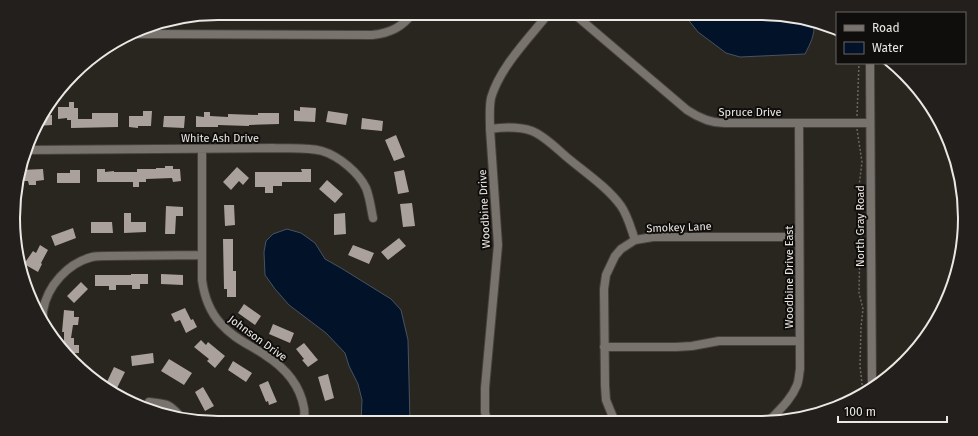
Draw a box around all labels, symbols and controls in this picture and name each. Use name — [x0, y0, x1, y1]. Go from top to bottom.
legend — [836, 12, 966, 64]
text: Road — [872, 21, 900, 35]
text: Water — [872, 41, 904, 55]
street label: Spruce Drive — [719, 106, 781, 119]
street label: White Ash Drive — [181, 132, 259, 145]
street label: Woodbine Drive — [476, 169, 493, 249]
street label: North Gray Road — [854, 185, 867, 267]
street label: Smokey Lane — [646, 220, 712, 235]
street label: Woodbine Drive East — [783, 226, 796, 328]
street label: Johnson Drive — [226, 313, 290, 364]
scale bar — [838, 398, 947, 424]
text: 100 m — [844, 405, 876, 419]

